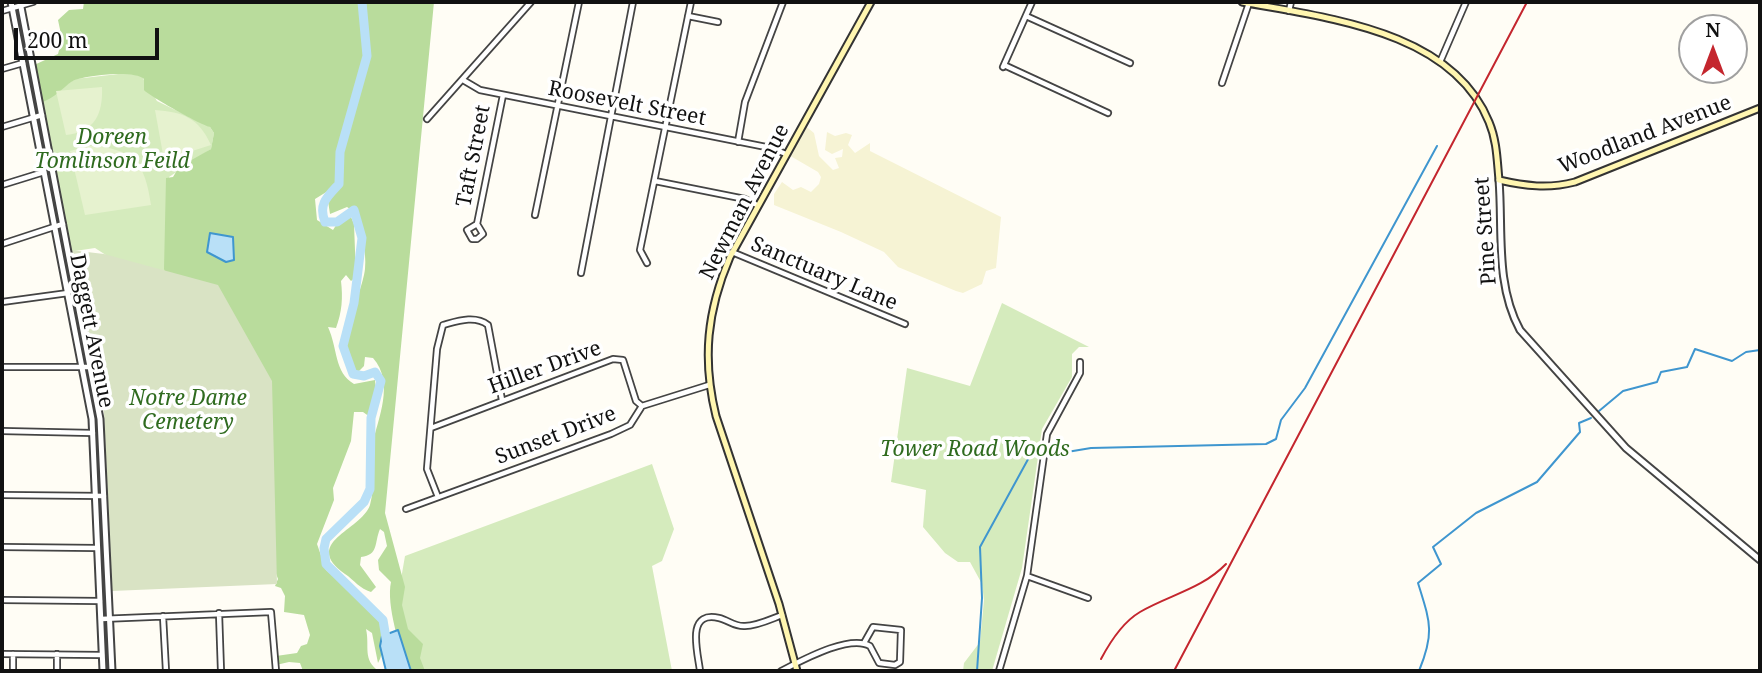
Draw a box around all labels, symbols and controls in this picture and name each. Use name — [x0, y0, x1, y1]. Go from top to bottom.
scale bar — [18, 14, 163, 58]
north arrow — [1678, 14, 1748, 84]
text: N — [1706, 17, 1720, 43]
text: 200 m — [27, 26, 88, 54]
street label: Roosevelt Street — [546, 76, 708, 132]
street label: Woodland Avenue — [1555, 90, 1735, 180]
street label: Taft Street — [452, 103, 496, 209]
street label: Newman Avenue — [695, 120, 795, 284]
park label: Doreen Tomlinson Feild — [34, 125, 190, 175]
street label: Pine Street — [1470, 176, 1502, 286]
street label: Sanctuary Lane — [747, 232, 901, 316]
street label: Daggett Avenue — [64, 252, 118, 410]
street label: Hiller Drive — [485, 336, 605, 400]
park label: Notre Dame Cemetery — [129, 386, 247, 436]
street label: Sunset Drive — [492, 401, 620, 471]
park label: Tower Road Woods — [880, 437, 1070, 463]

